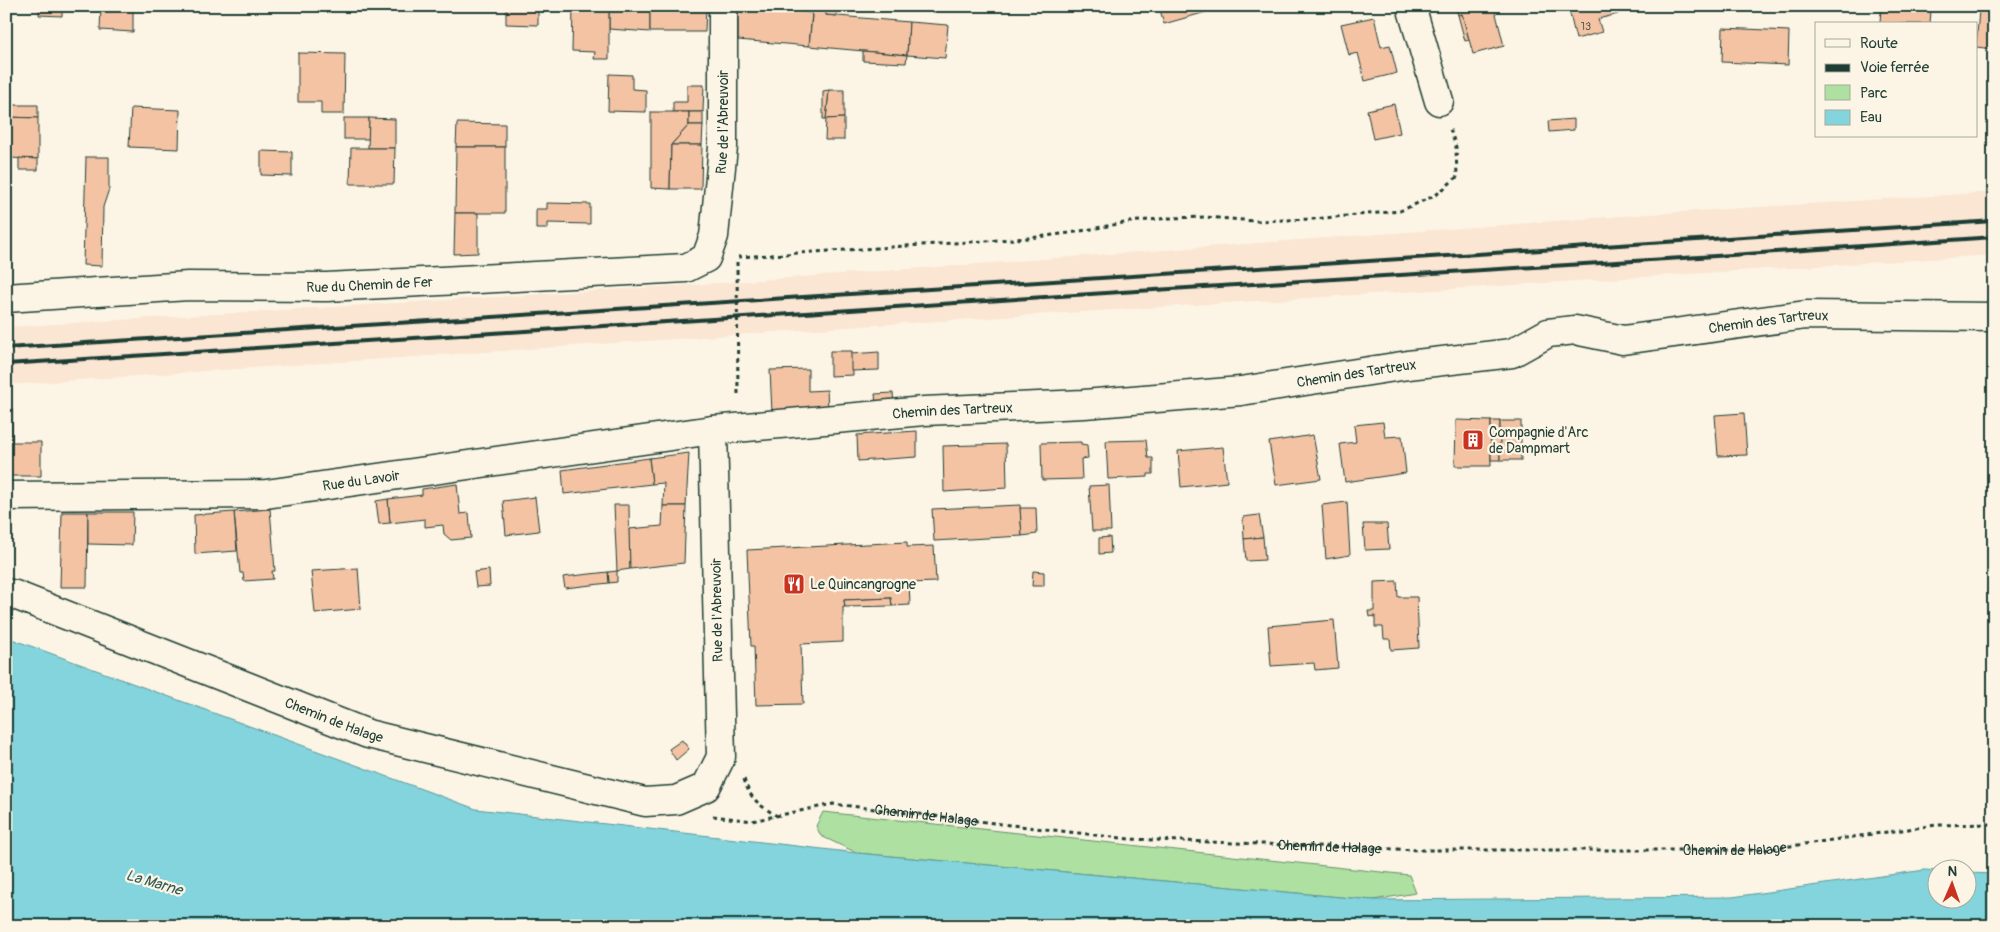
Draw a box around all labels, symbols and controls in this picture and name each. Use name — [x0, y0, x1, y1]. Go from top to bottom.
house number: 13 — [1581, 20, 1591, 33]
legend — [1815, 22, 1978, 138]
text: Route — [1860, 34, 1898, 53]
text: Voie ferrée — [1860, 58, 1930, 77]
street label: Rue de l'Abreuvoir — [712, 70, 732, 175]
text: Parc — [1860, 84, 1888, 103]
text: Eau — [1860, 108, 1882, 127]
street label: Rue du Chemin de Fer — [306, 273, 433, 296]
street label: Chemin des Tartreux — [1707, 306, 1829, 337]
street label: Chemin des Tartreux — [1296, 356, 1417, 391]
street label: Chemin des Tartreux — [892, 399, 1013, 422]
place label: Compagnie d'Arc de Dampmart — [1489, 424, 1589, 457]
building icon: Compagnie d'Arc de Dampmart — [1461, 428, 1485, 452]
street label: Rue du Lavoir — [321, 466, 401, 494]
street label: Rue de l'Abreuvoir — [708, 558, 726, 662]
restaurant icon: Le Quincangrogne — [782, 572, 806, 596]
place label: Le Quincangrogne — [810, 576, 916, 593]
street label: Chemin de Halage — [282, 694, 385, 746]
street label: Chemin de Halage — [874, 800, 979, 830]
street label: Chemin de Halage — [1277, 836, 1382, 857]
street label: Chemin de Halage — [1683, 838, 1788, 859]
north arrow — [1928, 860, 1978, 910]
text: N — [1947, 863, 1957, 880]
water label: La Marne — [124, 866, 186, 901]

